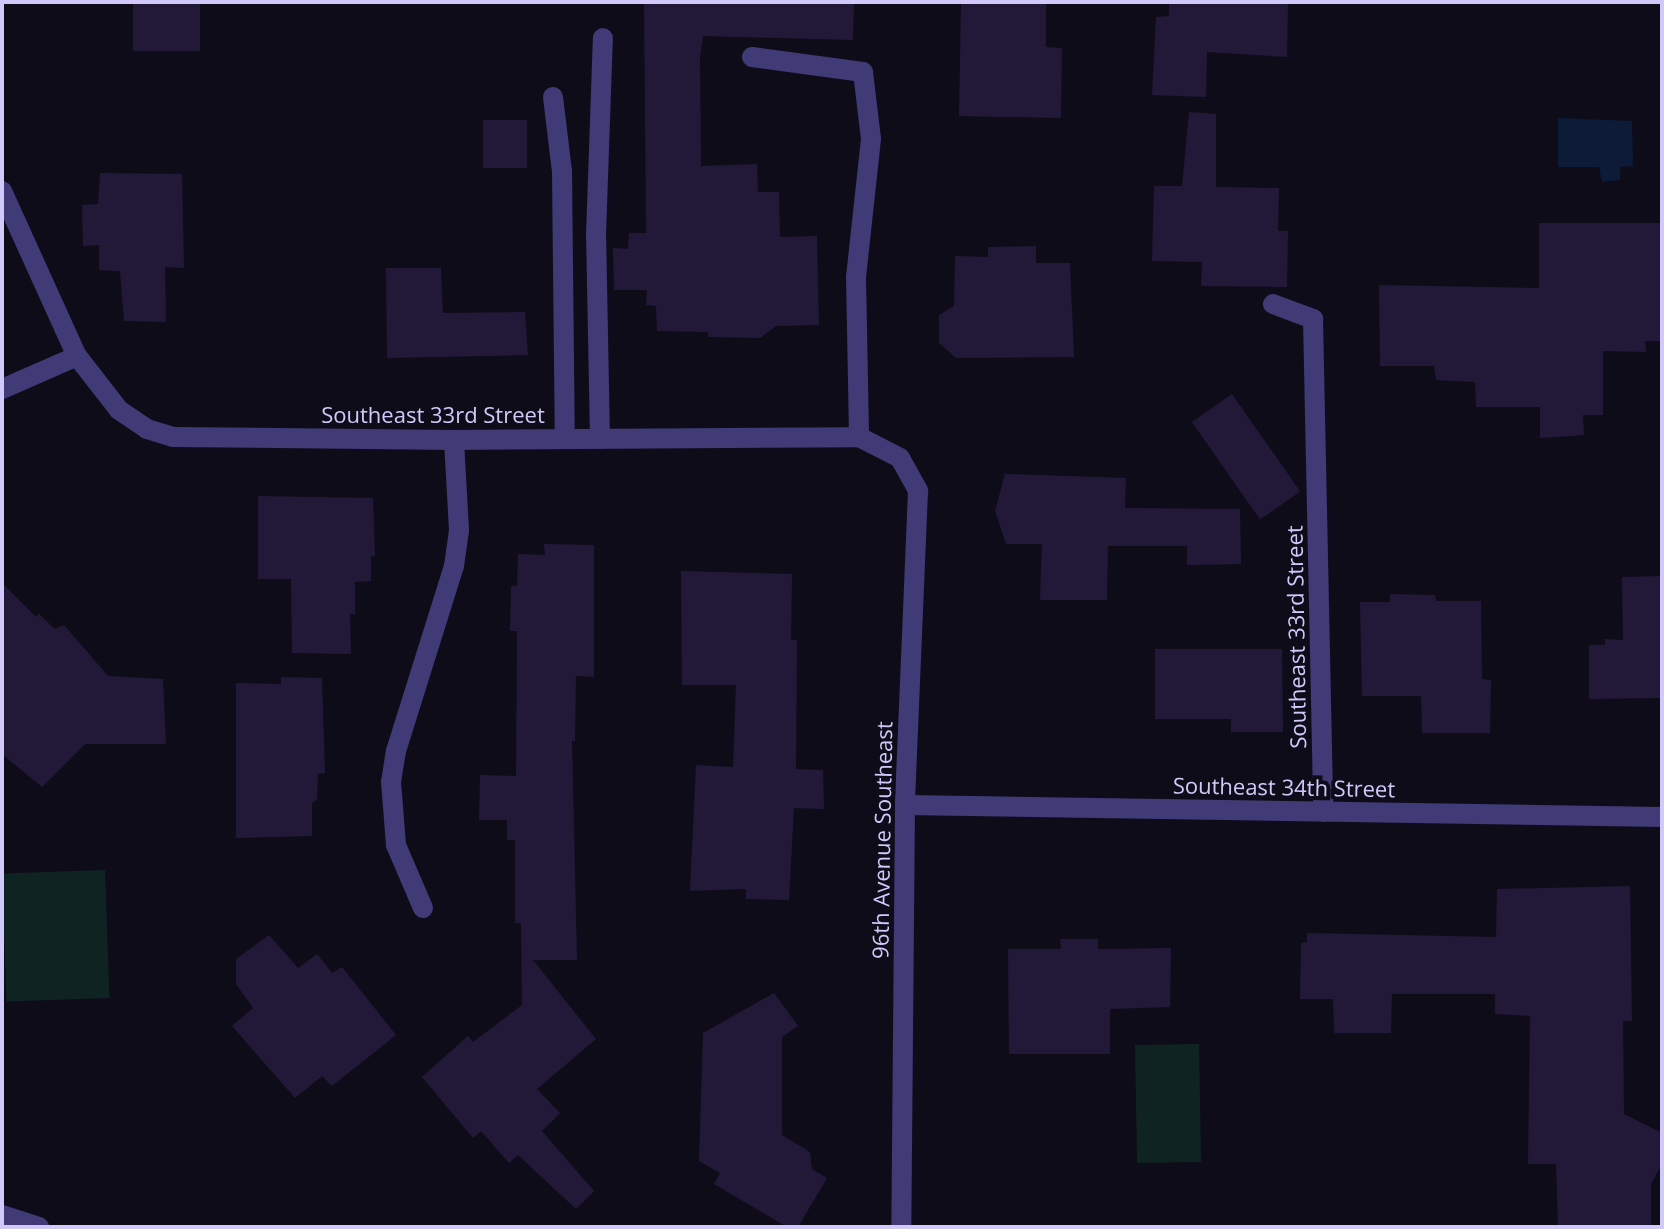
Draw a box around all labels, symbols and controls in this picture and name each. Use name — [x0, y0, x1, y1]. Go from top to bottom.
street label: Southeast 33rd Street — [321, 402, 545, 428]
street label: Southeast 33rd Street — [1281, 525, 1311, 749]
street label: 96th Avenue Southeast — [867, 721, 897, 959]
street label: Southeast 34th Street — [1173, 772, 1395, 802]

